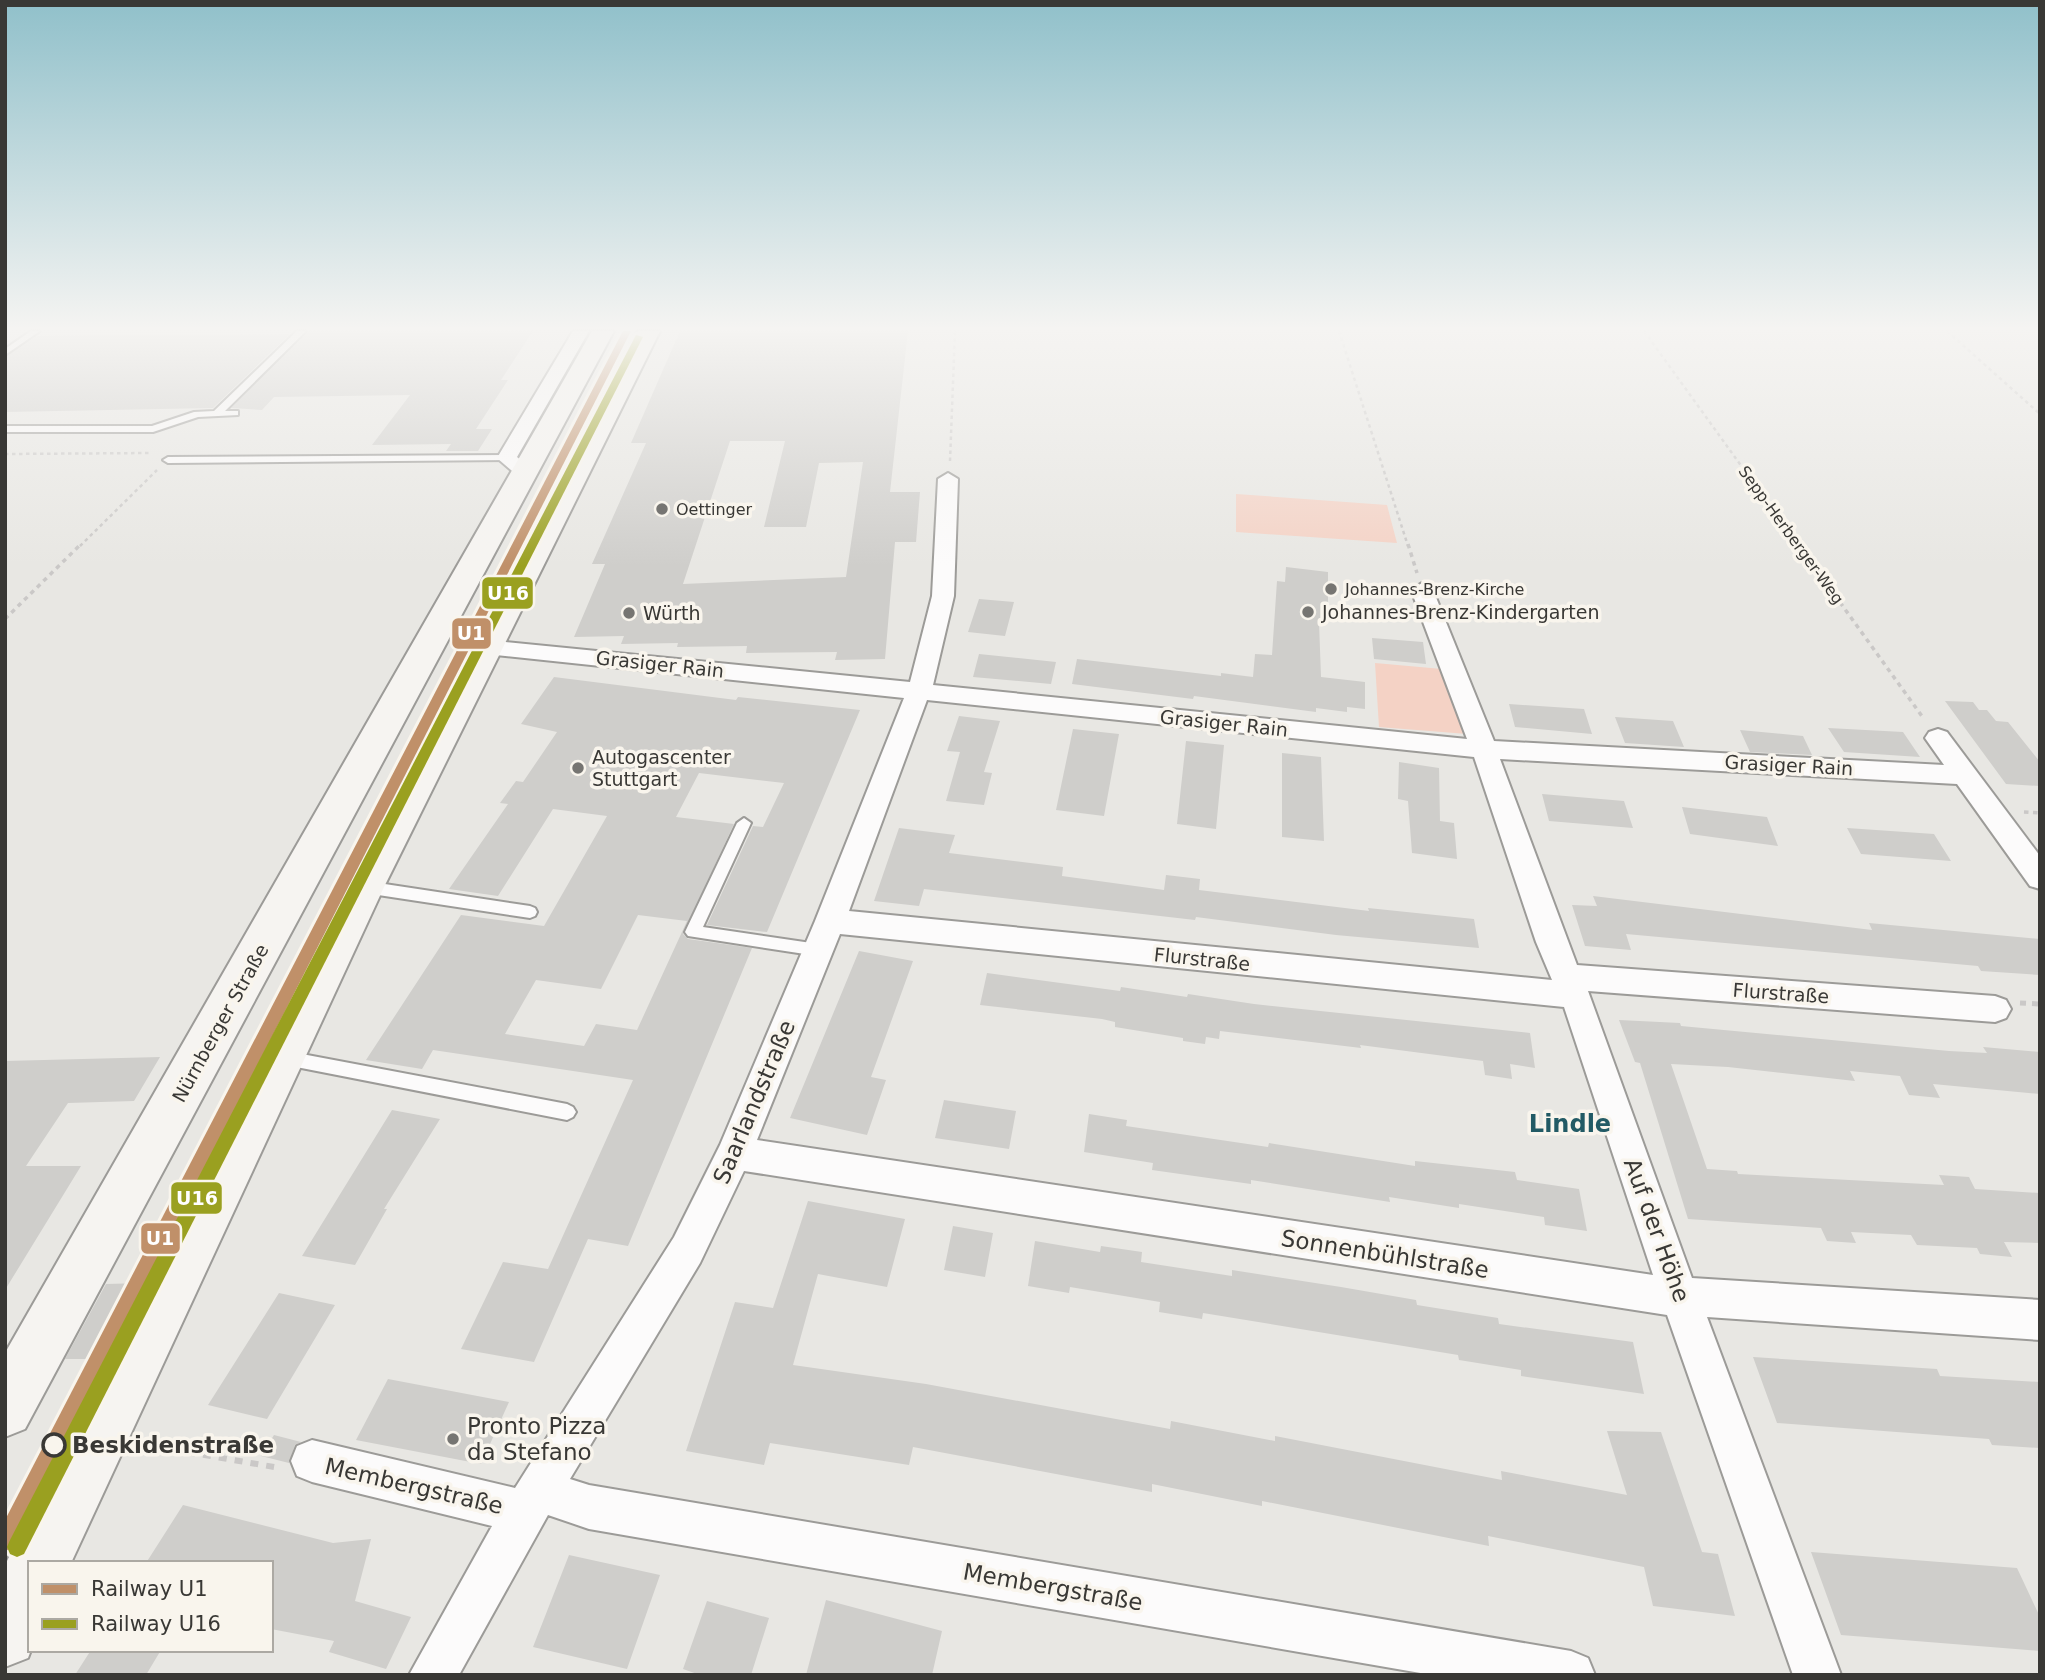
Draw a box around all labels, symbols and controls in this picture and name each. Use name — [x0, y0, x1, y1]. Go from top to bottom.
street label: Sepp-Herberger-Weg — [1734, 462, 1848, 608]
place label: Oettinger — [676, 500, 753, 519]
marker: Oettinger — [654, 501, 670, 517]
line badge: U16 — [481, 576, 534, 610]
place label: Johannes-Brenz-Kirche — [1344, 580, 1524, 599]
marker: Johannes-Brenz-Kirche — [1323, 581, 1339, 597]
text: U16 — [487, 582, 529, 604]
place label: Johannes-Brenz-Kindergarten — [1321, 601, 1599, 623]
place label: Würth — [643, 602, 700, 624]
marker: Johannes-Brenz-Kindergarten — [1300, 604, 1316, 620]
marker: Würth — [621, 605, 637, 621]
line badge: U1 — [451, 617, 492, 650]
text: U1 — [457, 622, 485, 644]
street label: Grasiger Rain — [595, 646, 725, 682]
street label: Grasiger Rain — [1159, 705, 1289, 741]
place label: Autogascenter Stuttgart — [592, 746, 731, 790]
street label: Grasiger Rain — [1724, 751, 1854, 779]
marker: Autogascenter Stuttgart — [570, 760, 586, 776]
street label: Nürnberger Straße — [167, 940, 273, 1106]
street label: Flurstraße — [1153, 943, 1251, 975]
street label: Flurstraße — [1732, 979, 1830, 1007]
street label: Saarlandstraße — [708, 1016, 800, 1188]
district label: Lindle — [1529, 1110, 1611, 1138]
street label: Auf der Höhe — [1619, 1154, 1695, 1306]
line badge: U16 — [170, 1181, 223, 1215]
text: U16 — [176, 1187, 218, 1209]
line badge: U1 — [140, 1222, 181, 1255]
street label: Sonnenbühlstraße — [1279, 1225, 1491, 1283]
text: U1 — [146, 1227, 174, 1249]
place label: Pronto Pizza da Stefano — [467, 1413, 606, 1465]
marker: Pronto Pizza da Stefano — [445, 1431, 461, 1447]
place label: Beskidenstraße — [72, 1432, 274, 1458]
marker: Beskidenstraße — [42, 1433, 66, 1457]
street label: Membergstraße — [322, 1453, 506, 1519]
street label: Membergstraße — [961, 1558, 1145, 1616]
legend — [28, 1561, 273, 1652]
text: Railway U1 — [91, 1577, 208, 1601]
text: Railway U16 — [91, 1612, 221, 1636]

